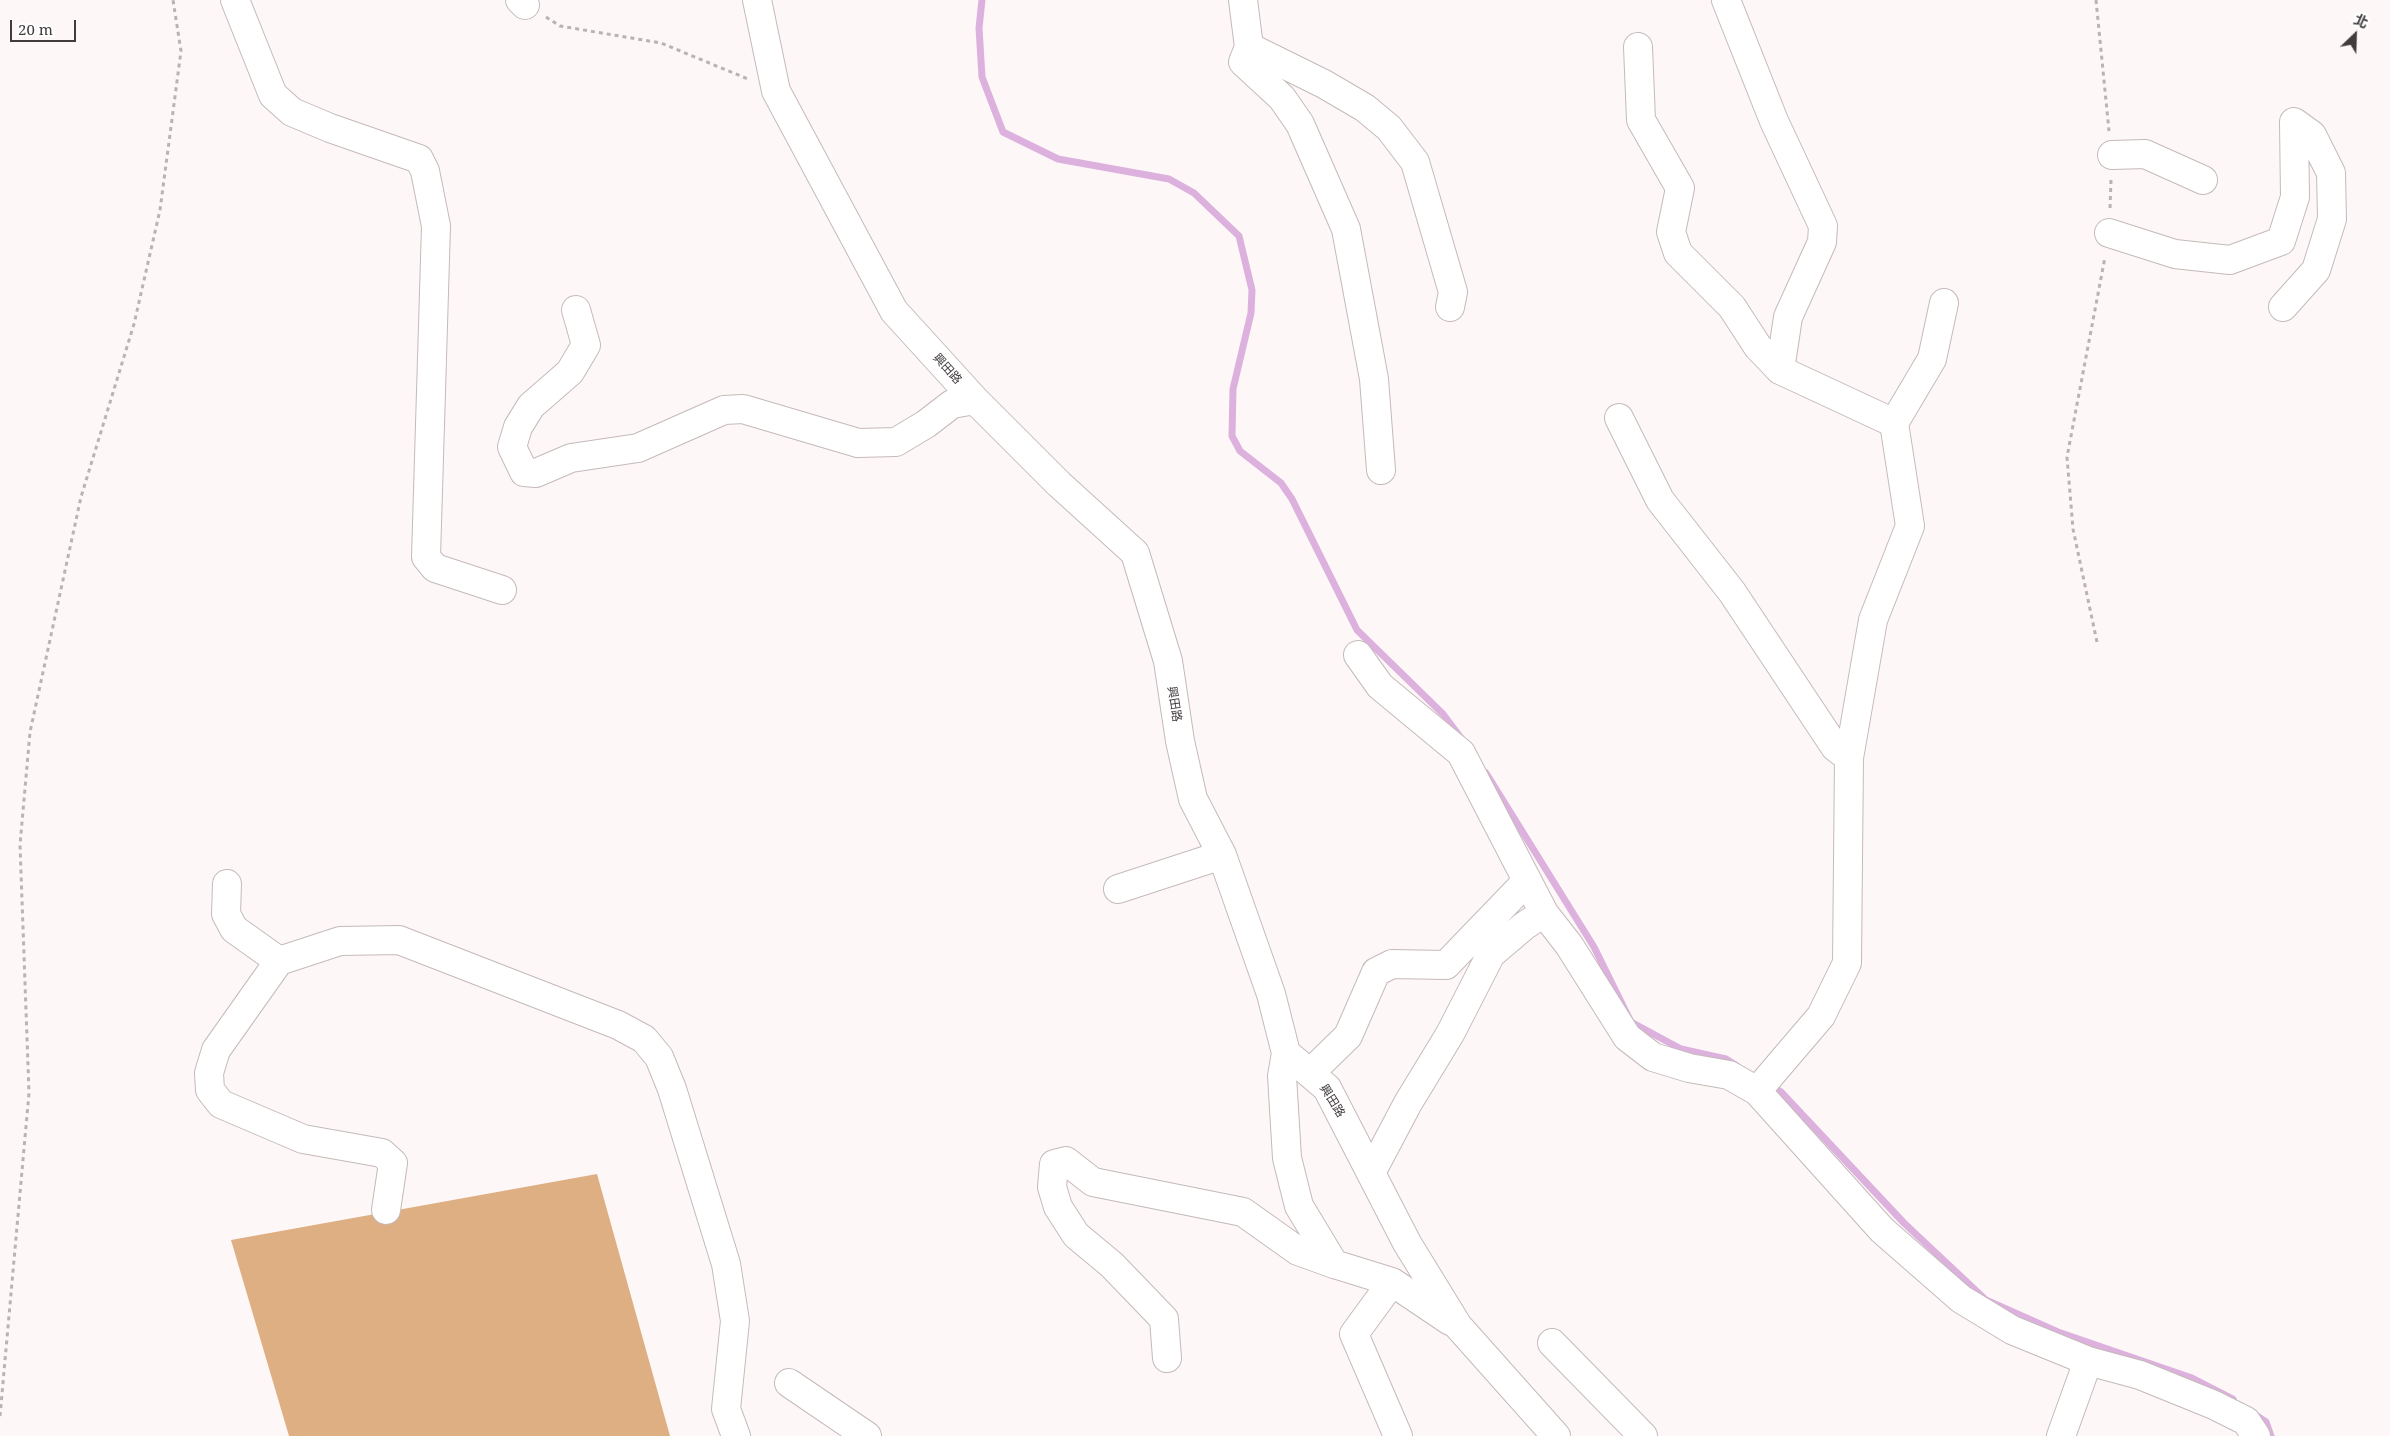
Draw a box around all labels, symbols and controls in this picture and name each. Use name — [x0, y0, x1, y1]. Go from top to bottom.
text: 北 — [2351, 9, 2372, 32]
scale bar — [12, 10, 79, 42]
north arrow — [2330, 10, 2380, 60]
text: 20 m — [18, 19, 53, 39]
street label: 興田路 — [930, 351, 964, 387]
street label: 興田路 — [1164, 685, 1184, 723]
street label: 興田路 — [1316, 1082, 1348, 1120]

